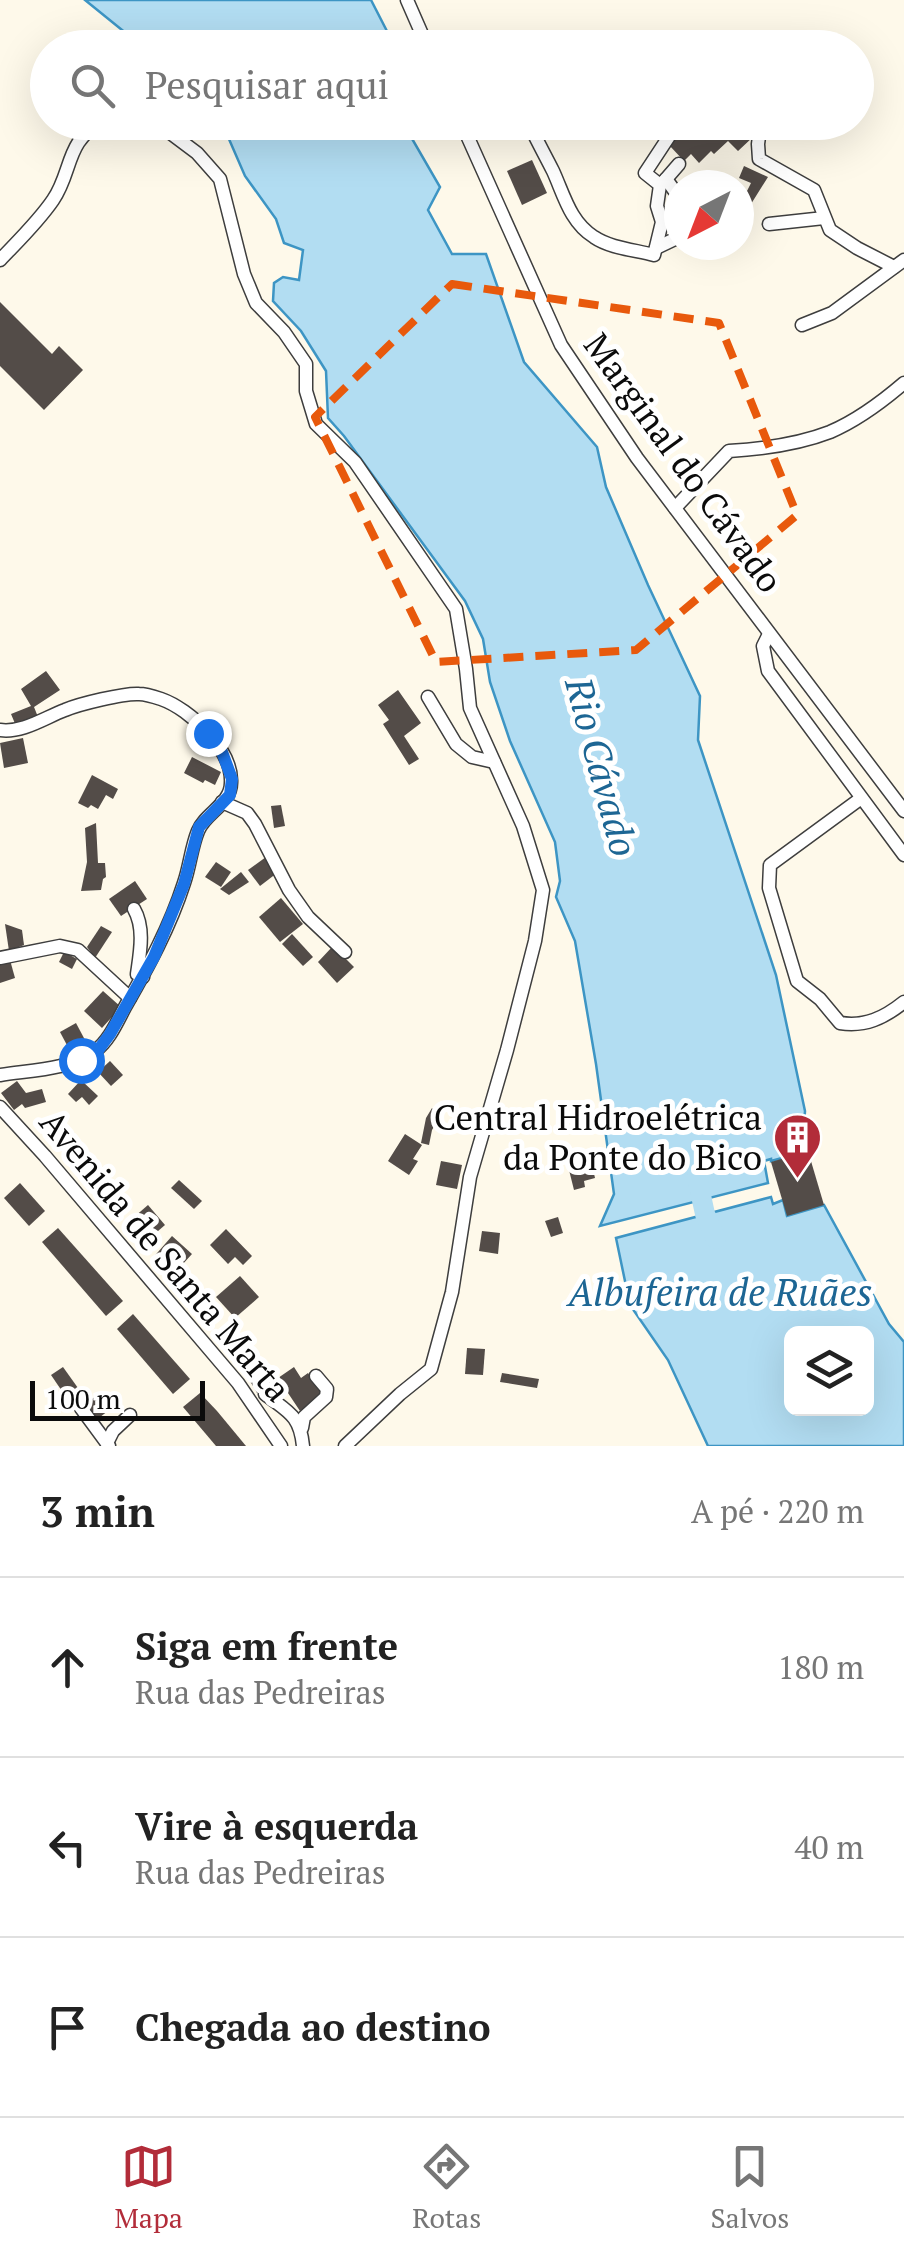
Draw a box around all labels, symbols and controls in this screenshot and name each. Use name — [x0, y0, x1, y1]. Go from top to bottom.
search box — [30, 30, 874, 140]
icon: search — [65, 58, 120, 113]
text: Pesquisar aqui — [145, 60, 389, 110]
north arrow — [664, 170, 754, 260]
street label: Marginal do Cávado — [574, 324, 793, 601]
water label: Rio Cávado — [554, 671, 650, 862]
route end — [186, 711, 232, 757]
route start — [59, 1038, 105, 1084]
place label: Central Hidroelétrica da Ponte do Bico — [434, 1094, 762, 1180]
street label: Avenida de Santa Marta — [30, 1100, 301, 1411]
building icon: Central Hidroelétrica da Ponte do Bico — [771, 1112, 823, 1180]
water label: Albufeira de Ruães — [566, 1267, 872, 1317]
map controls — [784, 1326, 874, 1416]
button: layers — [784, 1326, 874, 1416]
scale bar — [30, 1376, 205, 1420]
text: 100 m — [45, 1380, 121, 1417]
text: 3 min — [40, 1483, 155, 1539]
text: A pé · 220 m — [691, 1490, 864, 1532]
text: Siga em frente — [135, 1621, 398, 1671]
icon: ahead — [40, 1640, 95, 1695]
text: 180 m — [777, 1646, 864, 1688]
text: Rua das Pedreiras — [135, 1671, 386, 1713]
text: Vire à esquerda — [135, 1801, 418, 1851]
icon: left — [40, 1820, 95, 1875]
text: 40 m — [794, 1826, 864, 1868]
text: Rua das Pedreiras — [135, 1851, 386, 1893]
icon: arrive — [40, 2000, 95, 2055]
text: Chegada ao destino — [135, 2002, 490, 2052]
tab: Mapa — [115, 2139, 183, 2236]
tab: Rotas — [412, 2139, 481, 2236]
tab: Salvos — [711, 2139, 789, 2236]

